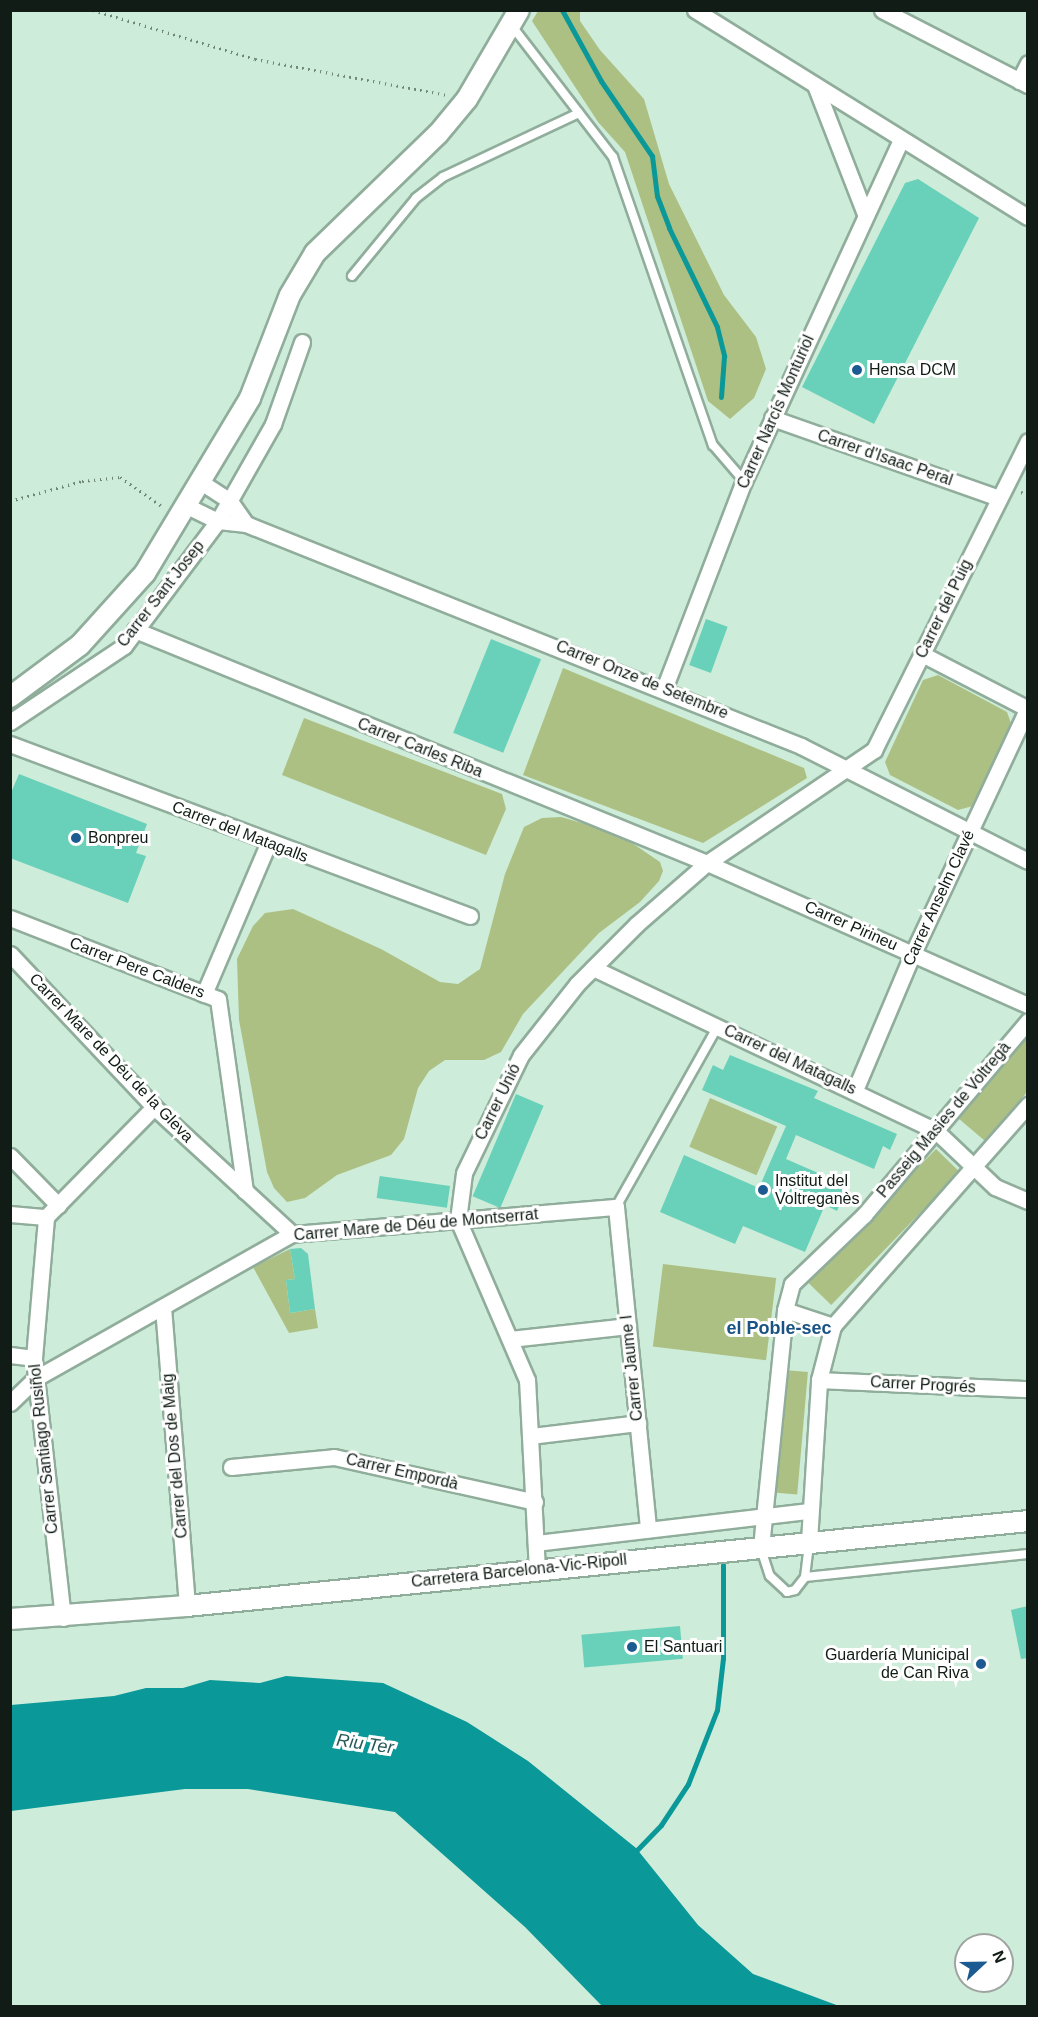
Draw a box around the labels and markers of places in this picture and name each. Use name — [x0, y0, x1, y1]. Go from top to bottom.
place label: Hensa DCM — [869, 360, 956, 380]
marker: Hensa DCM — [850, 363, 864, 377]
place label: Bonpreu — [88, 828, 148, 848]
marker: Bonpreu — [69, 831, 83, 845]
place label: Institut del Voltreganès — [775, 1171, 860, 1209]
marker: Institut del Voltreganès — [756, 1183, 770, 1197]
place label: El Santuari — [644, 1637, 722, 1657]
marker: El Santuari — [625, 1640, 639, 1654]
place label: Guardería Municipal de Can Riva — [825, 1645, 969, 1683]
marker: Guardería Municipal de Can Riva — [974, 1657, 988, 1671]

